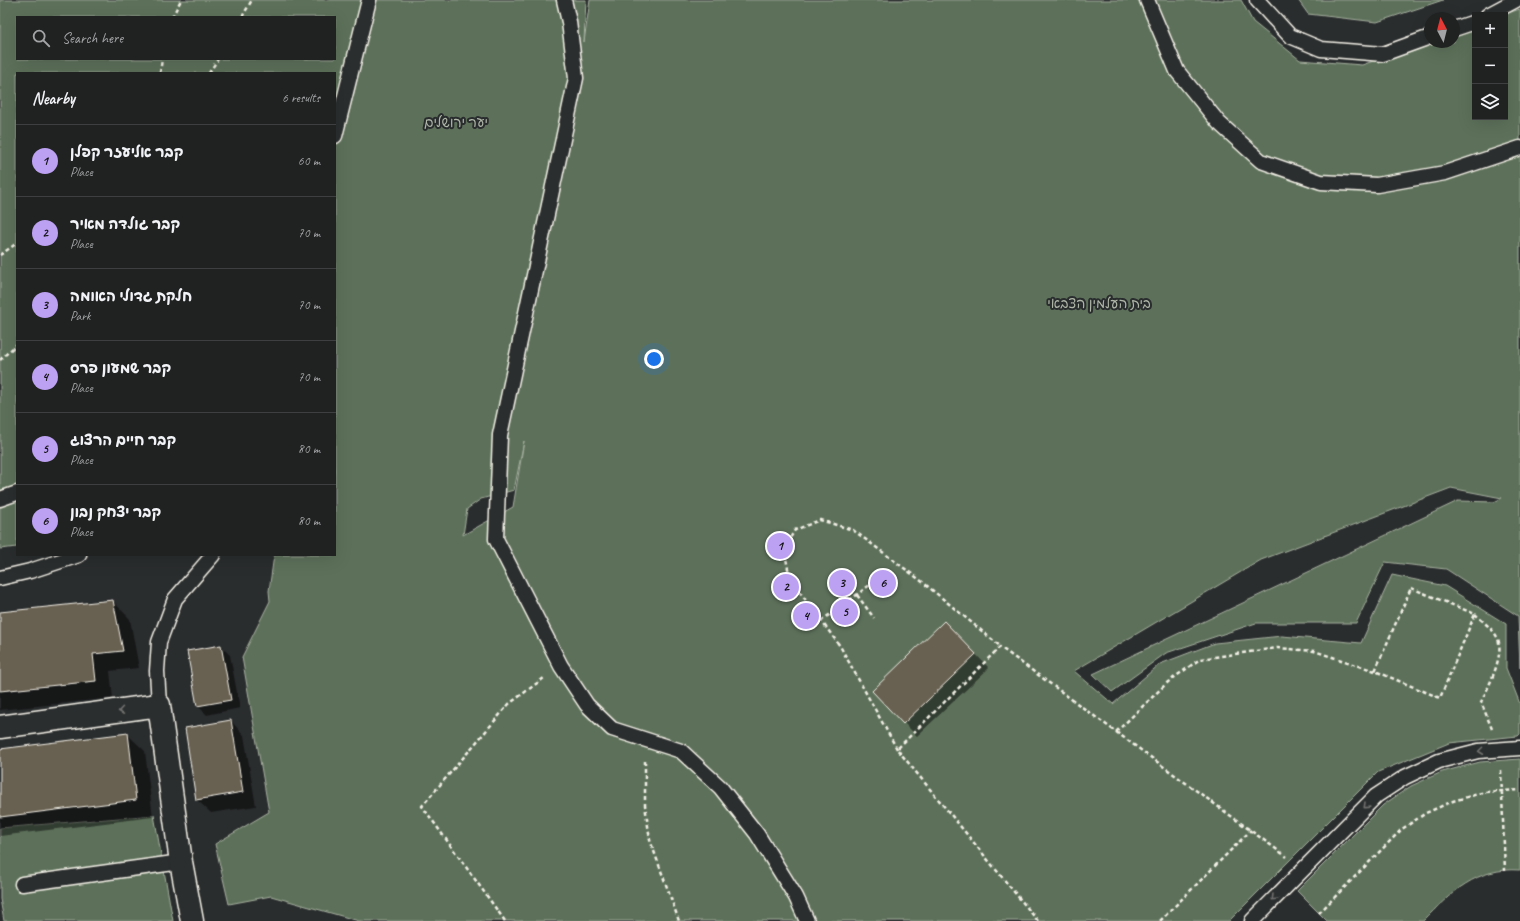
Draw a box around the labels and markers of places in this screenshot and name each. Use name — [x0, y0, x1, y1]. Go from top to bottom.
pin: 1 — [767, 531, 793, 561]
pin: 3 — [829, 568, 855, 598]
pin: 6 — [870, 568, 896, 598]
pin: 2 — [773, 572, 799, 602]
pin: 5 — [832, 597, 858, 627]
pin: 4 — [793, 601, 819, 631]

